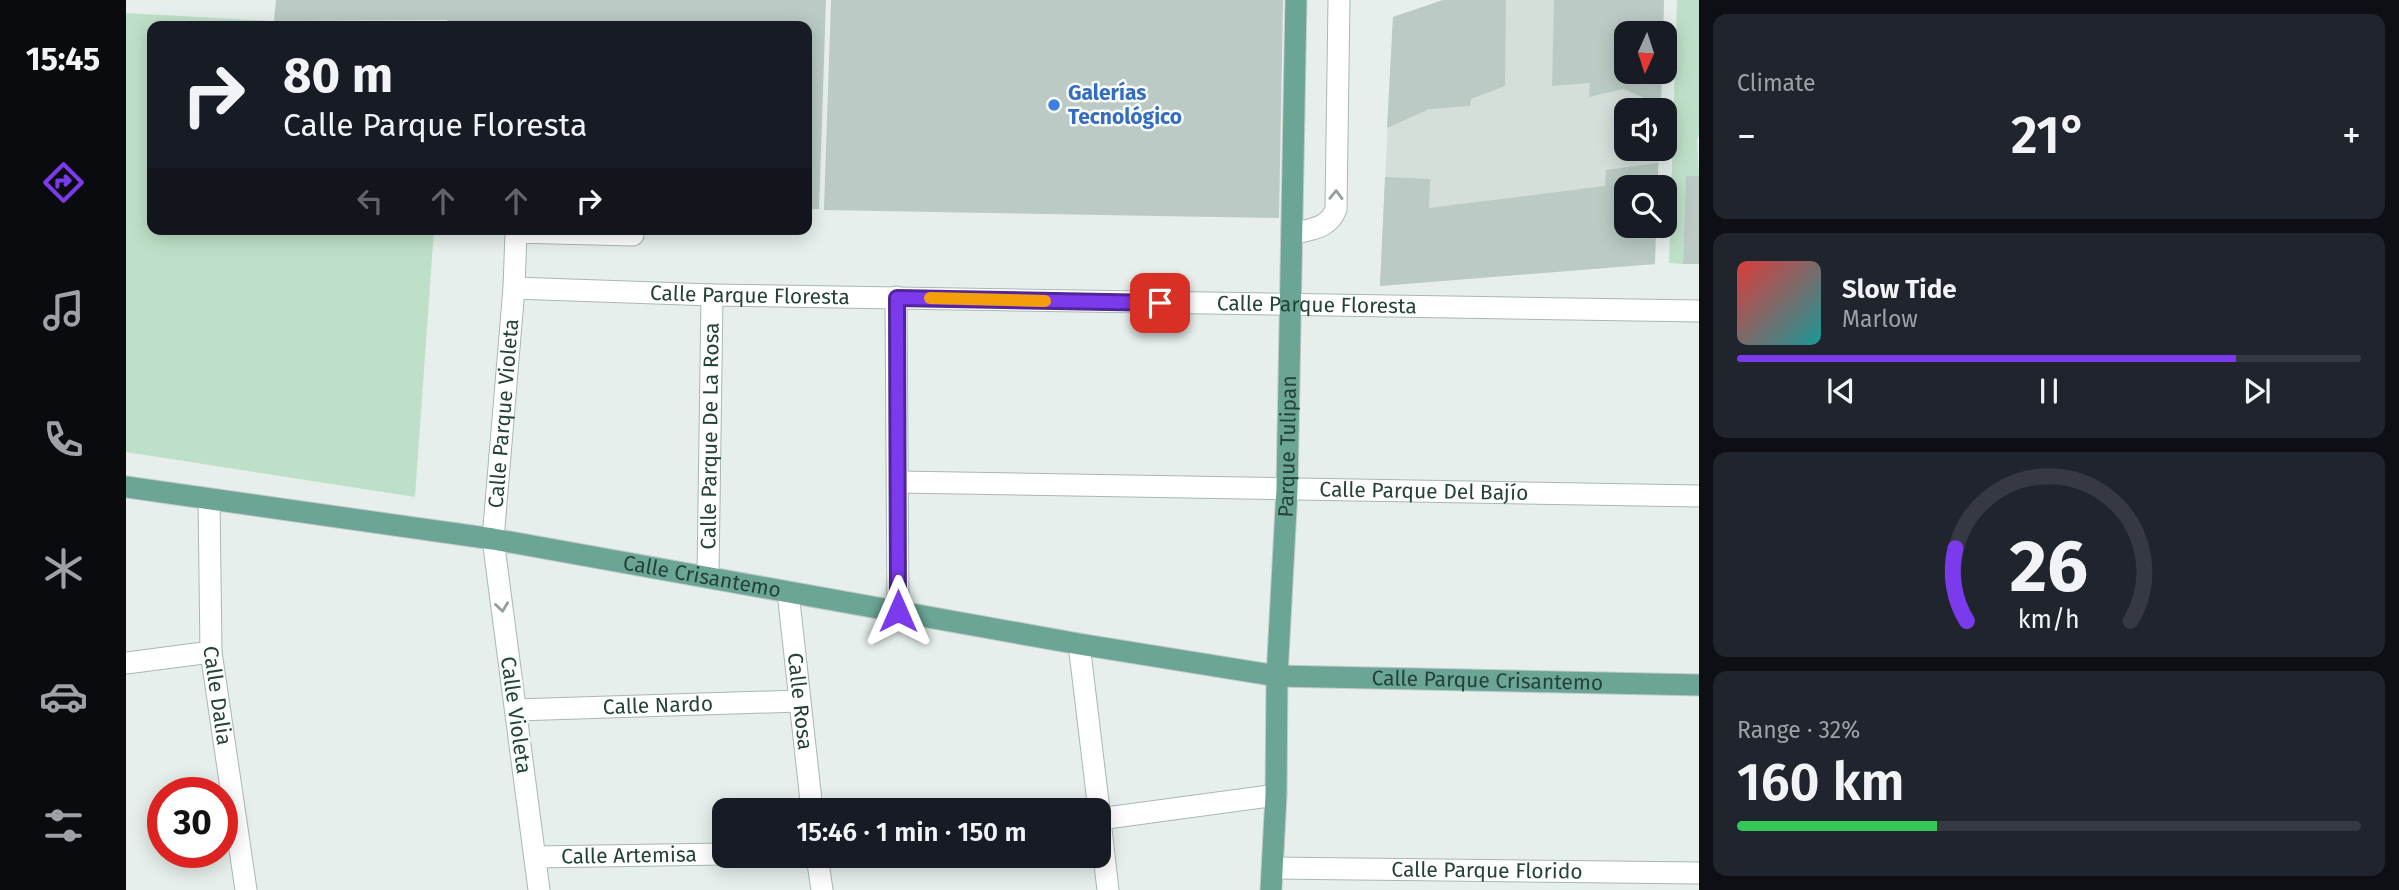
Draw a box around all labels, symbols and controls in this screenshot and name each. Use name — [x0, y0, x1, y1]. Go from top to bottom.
north arrow — [1614, 21, 1676, 84]
map controls — [1614, 21, 1677, 238]
text: 15:45 — [26, 40, 100, 78]
text: 80 m — [283, 46, 393, 105]
icon: right — [168, 49, 259, 140]
text: Climate — [1737, 69, 1816, 97]
place label: Galerías Tecnológico — [1068, 80, 1182, 130]
marker: Galerías Tecnológico — [1046, 97, 1062, 113]
button: sound — [1614, 98, 1677, 161]
text: 21° — [2011, 104, 2087, 167]
text: Calle Parque Floresta — [283, 106, 587, 144]
text: − — [1737, 113, 1756, 159]
text: + — [2342, 113, 2361, 159]
icon: directions — [39, 158, 88, 207]
button: search — [1614, 175, 1677, 238]
icon: left — [351, 182, 389, 220]
icon: ahead — [424, 182, 462, 220]
icon: ahead — [497, 182, 535, 220]
icon: right — [570, 182, 608, 220]
one-way arrow — [1328, 189, 1344, 200]
pin — [1130, 273, 1190, 333]
text: Slow Tide — [1842, 274, 1957, 305]
street label: Calle Parque Floresta — [650, 280, 850, 310]
icon: arrive — [1141, 284, 1179, 322]
icon: music — [39, 286, 88, 335]
street label: Calle Parque Floresta — [1217, 290, 1417, 319]
text: Marlow — [1842, 305, 1918, 333]
street label: Calle Parque Violeta — [483, 318, 524, 509]
street label: Calle Parque De La Rosa — [695, 322, 725, 550]
icon: previous — [1822, 372, 1860, 410]
icon: pause — [2030, 372, 2068, 410]
icon: next — [2238, 372, 2276, 410]
street label: Parque Tulipan — [1272, 375, 1302, 518]
icon: phone — [39, 415, 88, 464]
street label: Calle Parque Del Bajío — [1319, 476, 1529, 506]
text: 26 — [2010, 523, 2088, 610]
icon: climate — [39, 544, 88, 593]
street label: Calle Crisantemo — [621, 550, 783, 603]
position arrow — [861, 574, 935, 648]
one-way arrow — [494, 601, 509, 613]
text: km/h — [2018, 604, 2080, 634]
street label: Calle Dalia — [198, 646, 238, 747]
street label: Calle Rosa — [782, 651, 818, 751]
street label: Calle Violeta — [495, 655, 537, 775]
street label: Calle Parque Crisantemo — [1371, 665, 1603, 696]
icon: car — [39, 672, 88, 721]
street label: Calle Nardo — [602, 691, 713, 720]
text: Range · 32% — [1737, 716, 1860, 744]
text: 160 km — [1737, 751, 1905, 814]
speed limit sign: 30 — [147, 777, 238, 868]
icon: filters — [39, 801, 88, 850]
text: 15:46 · 1 min · 150 m — [796, 817, 1027, 848]
street label: Calle Artemisa — [561, 841, 697, 870]
street label: Calle Parque Florido — [1391, 856, 1583, 885]

